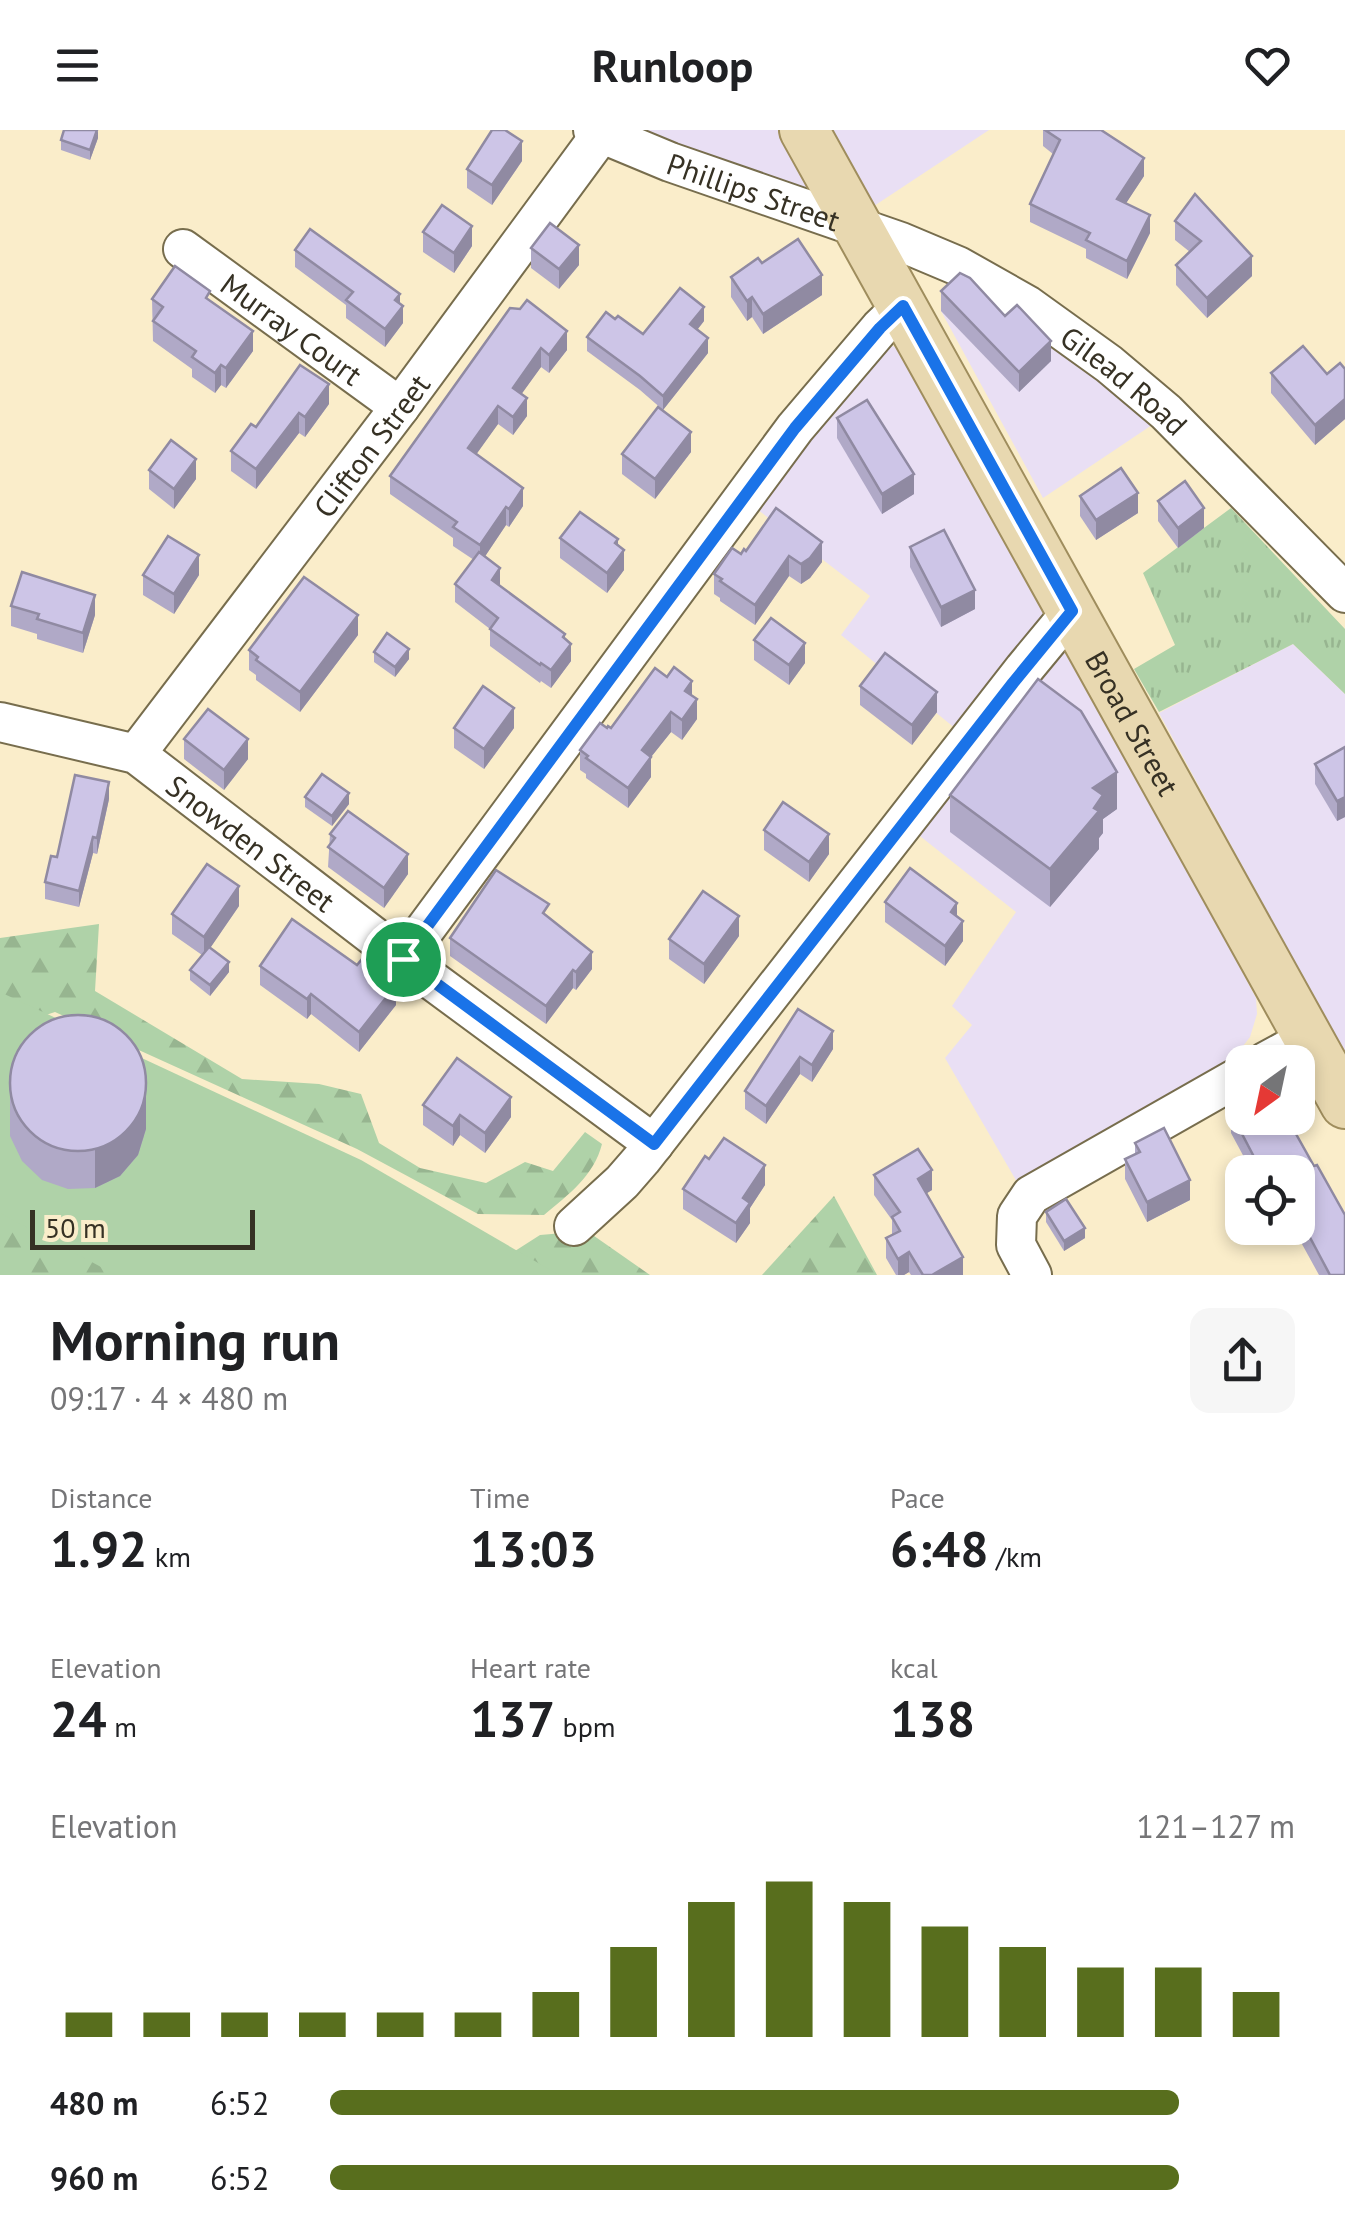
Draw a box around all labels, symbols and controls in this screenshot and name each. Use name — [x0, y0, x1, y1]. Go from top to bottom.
text: Runloop — [592, 36, 753, 94]
icon: menu — [50, 38, 105, 93]
icon: heart — [1240, 38, 1295, 93]
street label: Phillips Street — [662, 143, 845, 239]
street label: Murray Court — [214, 264, 371, 393]
street label: Gilead Road — [1053, 316, 1197, 443]
street label: Clifton Street — [304, 366, 438, 525]
street label: Broad Street — [1077, 644, 1189, 802]
street label: Snowden Street — [159, 765, 343, 920]
pin — [361, 917, 446, 1002]
icon: arrive — [376, 932, 431, 987]
north arrow — [1225, 1045, 1315, 1135]
map controls — [1225, 1045, 1315, 1245]
button: locate — [1225, 1155, 1315, 1245]
scale bar — [30, 1205, 255, 1250]
text: 50 m — [45, 1209, 106, 1246]
text: Morning run — [50, 1304, 340, 1375]
button: share — [1190, 1308, 1295, 1413]
text: 09:17 · 4 × 480 m — [50, 1377, 288, 1419]
text: Distance — [50, 1479, 153, 1516]
text: Time — [470, 1479, 530, 1516]
text: Pace — [890, 1479, 945, 1516]
text: 1.92 — [50, 1516, 147, 1581]
text: 13:03 — [470, 1516, 597, 1581]
text: 6:48 — [890, 1516, 989, 1581]
text: km — [147, 1538, 191, 1575]
text: /km — [989, 1538, 1042, 1575]
text: Elevation — [50, 1649, 162, 1686]
text: Heart rate — [470, 1649, 591, 1686]
text: kcal — [890, 1649, 938, 1686]
text: 24 — [50, 1686, 107, 1751]
text: 137 — [470, 1686, 555, 1751]
text: 138 — [890, 1686, 975, 1751]
text: m — [107, 1708, 137, 1745]
text: bpm — [555, 1708, 616, 1745]
text: Elevation — [50, 1805, 177, 1847]
text: 121–127 m — [1136, 1805, 1295, 1847]
text: 480 m — [50, 2082, 138, 2124]
text: 6:52 — [210, 2082, 269, 2124]
text: 960 m — [50, 2157, 138, 2199]
text: 6:52 — [210, 2157, 269, 2199]

